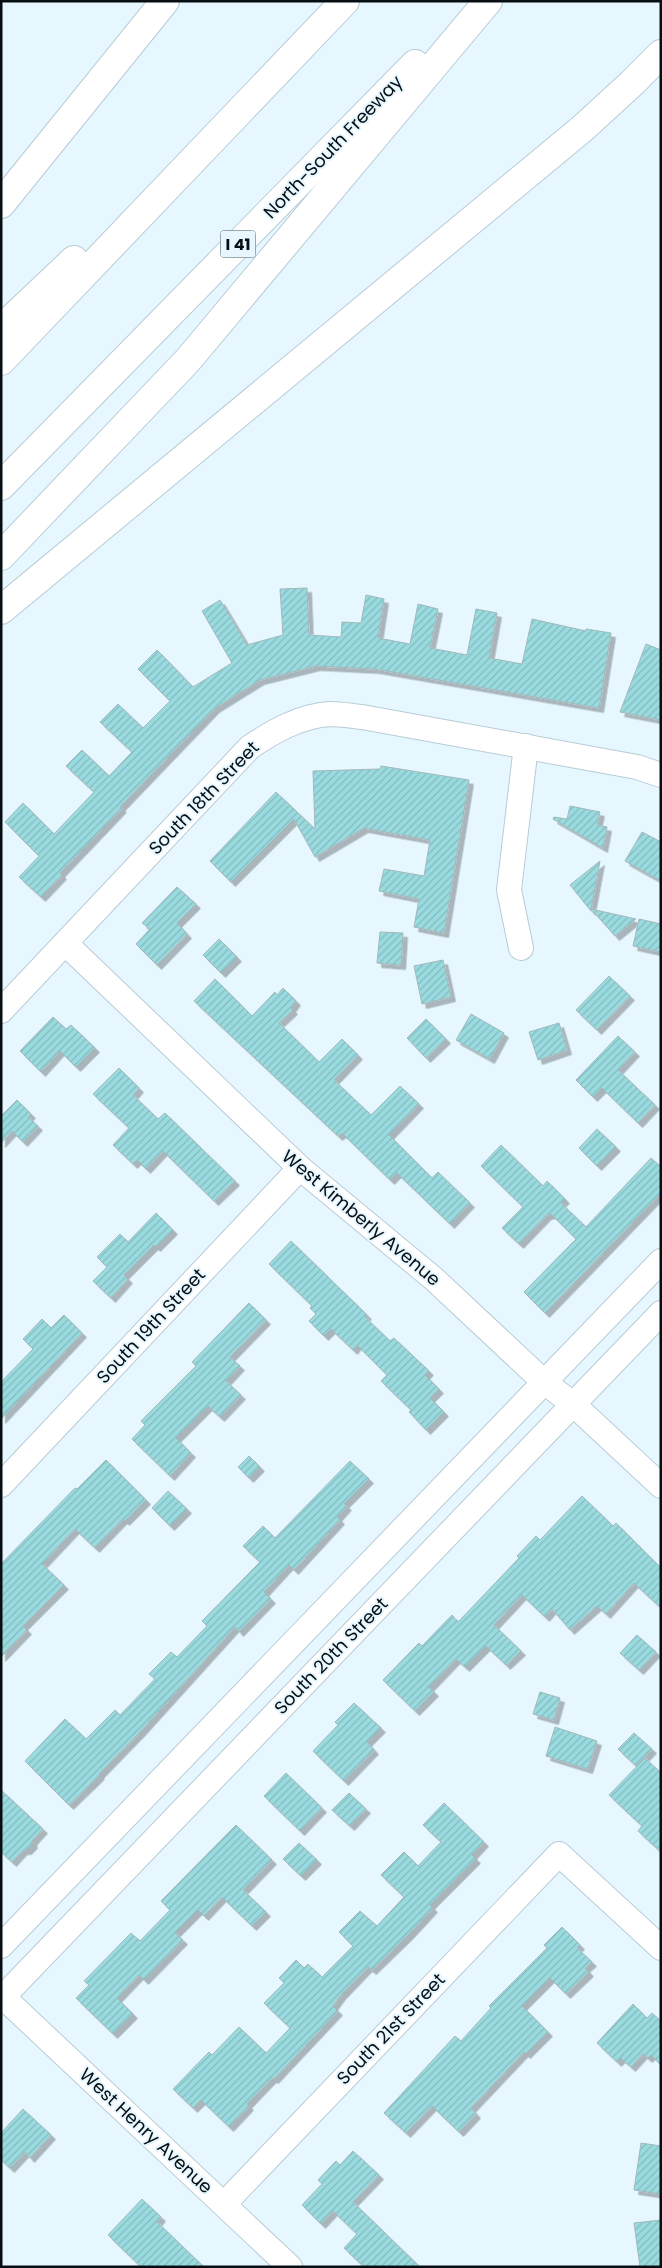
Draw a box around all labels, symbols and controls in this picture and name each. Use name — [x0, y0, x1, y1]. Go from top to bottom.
street label: North-South Freeway — [257, 69, 408, 224]
road number: I 41 — [220, 230, 256, 258]
street label: South 18th Street — [143, 735, 264, 860]
street label: West Kimberly Avenue — [277, 1144, 446, 1292]
street label: South 19th Street — [91, 1263, 211, 1389]
street label: South 20th Street — [268, 1592, 393, 1720]
street label: South 21st Street — [331, 1967, 450, 2090]
street label: West Henry Avenue — [74, 2062, 218, 2199]

